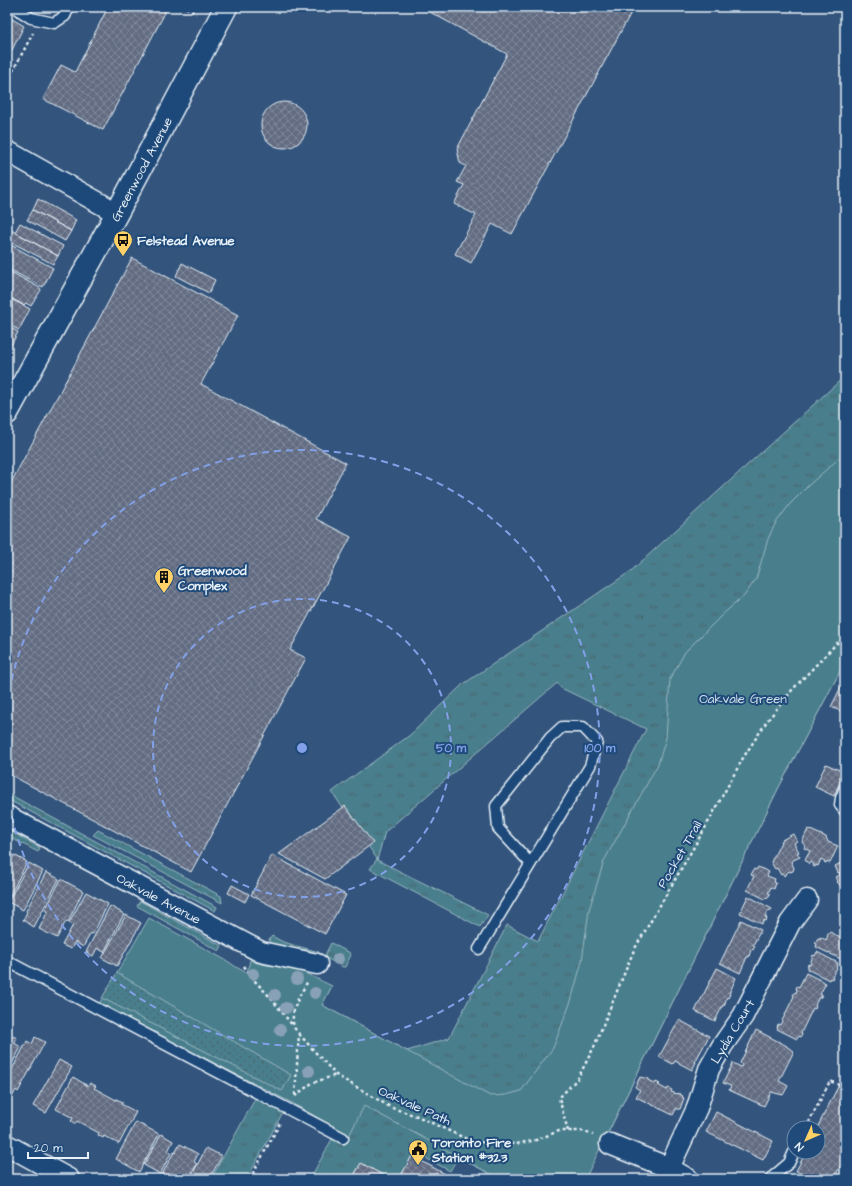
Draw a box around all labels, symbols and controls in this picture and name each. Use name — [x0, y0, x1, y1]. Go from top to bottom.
street label: Greenwood Avenue — [107, 114, 177, 225]
bus stop icon: Felstead Avenue — [112, 229, 134, 257]
place label: Felstead Avenue — [137, 232, 235, 250]
place label: Greenwood Complex — [178, 562, 247, 596]
building icon: Greenwood Complex — [153, 566, 175, 594]
park label: Oakvale Green — [699, 690, 787, 708]
text: 50 m — [436, 740, 467, 757]
text: 100 m — [585, 740, 616, 757]
centre of rings — [295, 741, 309, 755]
street label: Pocket Trail — [653, 817, 706, 892]
street label: Oakvale Avenue — [113, 869, 204, 929]
street label: Lydia Court — [707, 995, 760, 1068]
street label: Oakvale Path — [376, 1082, 454, 1130]
north arrow — [786, 1120, 826, 1160]
scale bar — [28, 1134, 88, 1160]
place label: Toronto Fire Station #323 — [431, 1134, 511, 1167]
public building icon: Toronto Fire Station #323 — [407, 1138, 429, 1166]
text: N — [791, 1139, 807, 1154]
text: 20 m — [34, 1140, 63, 1157]

